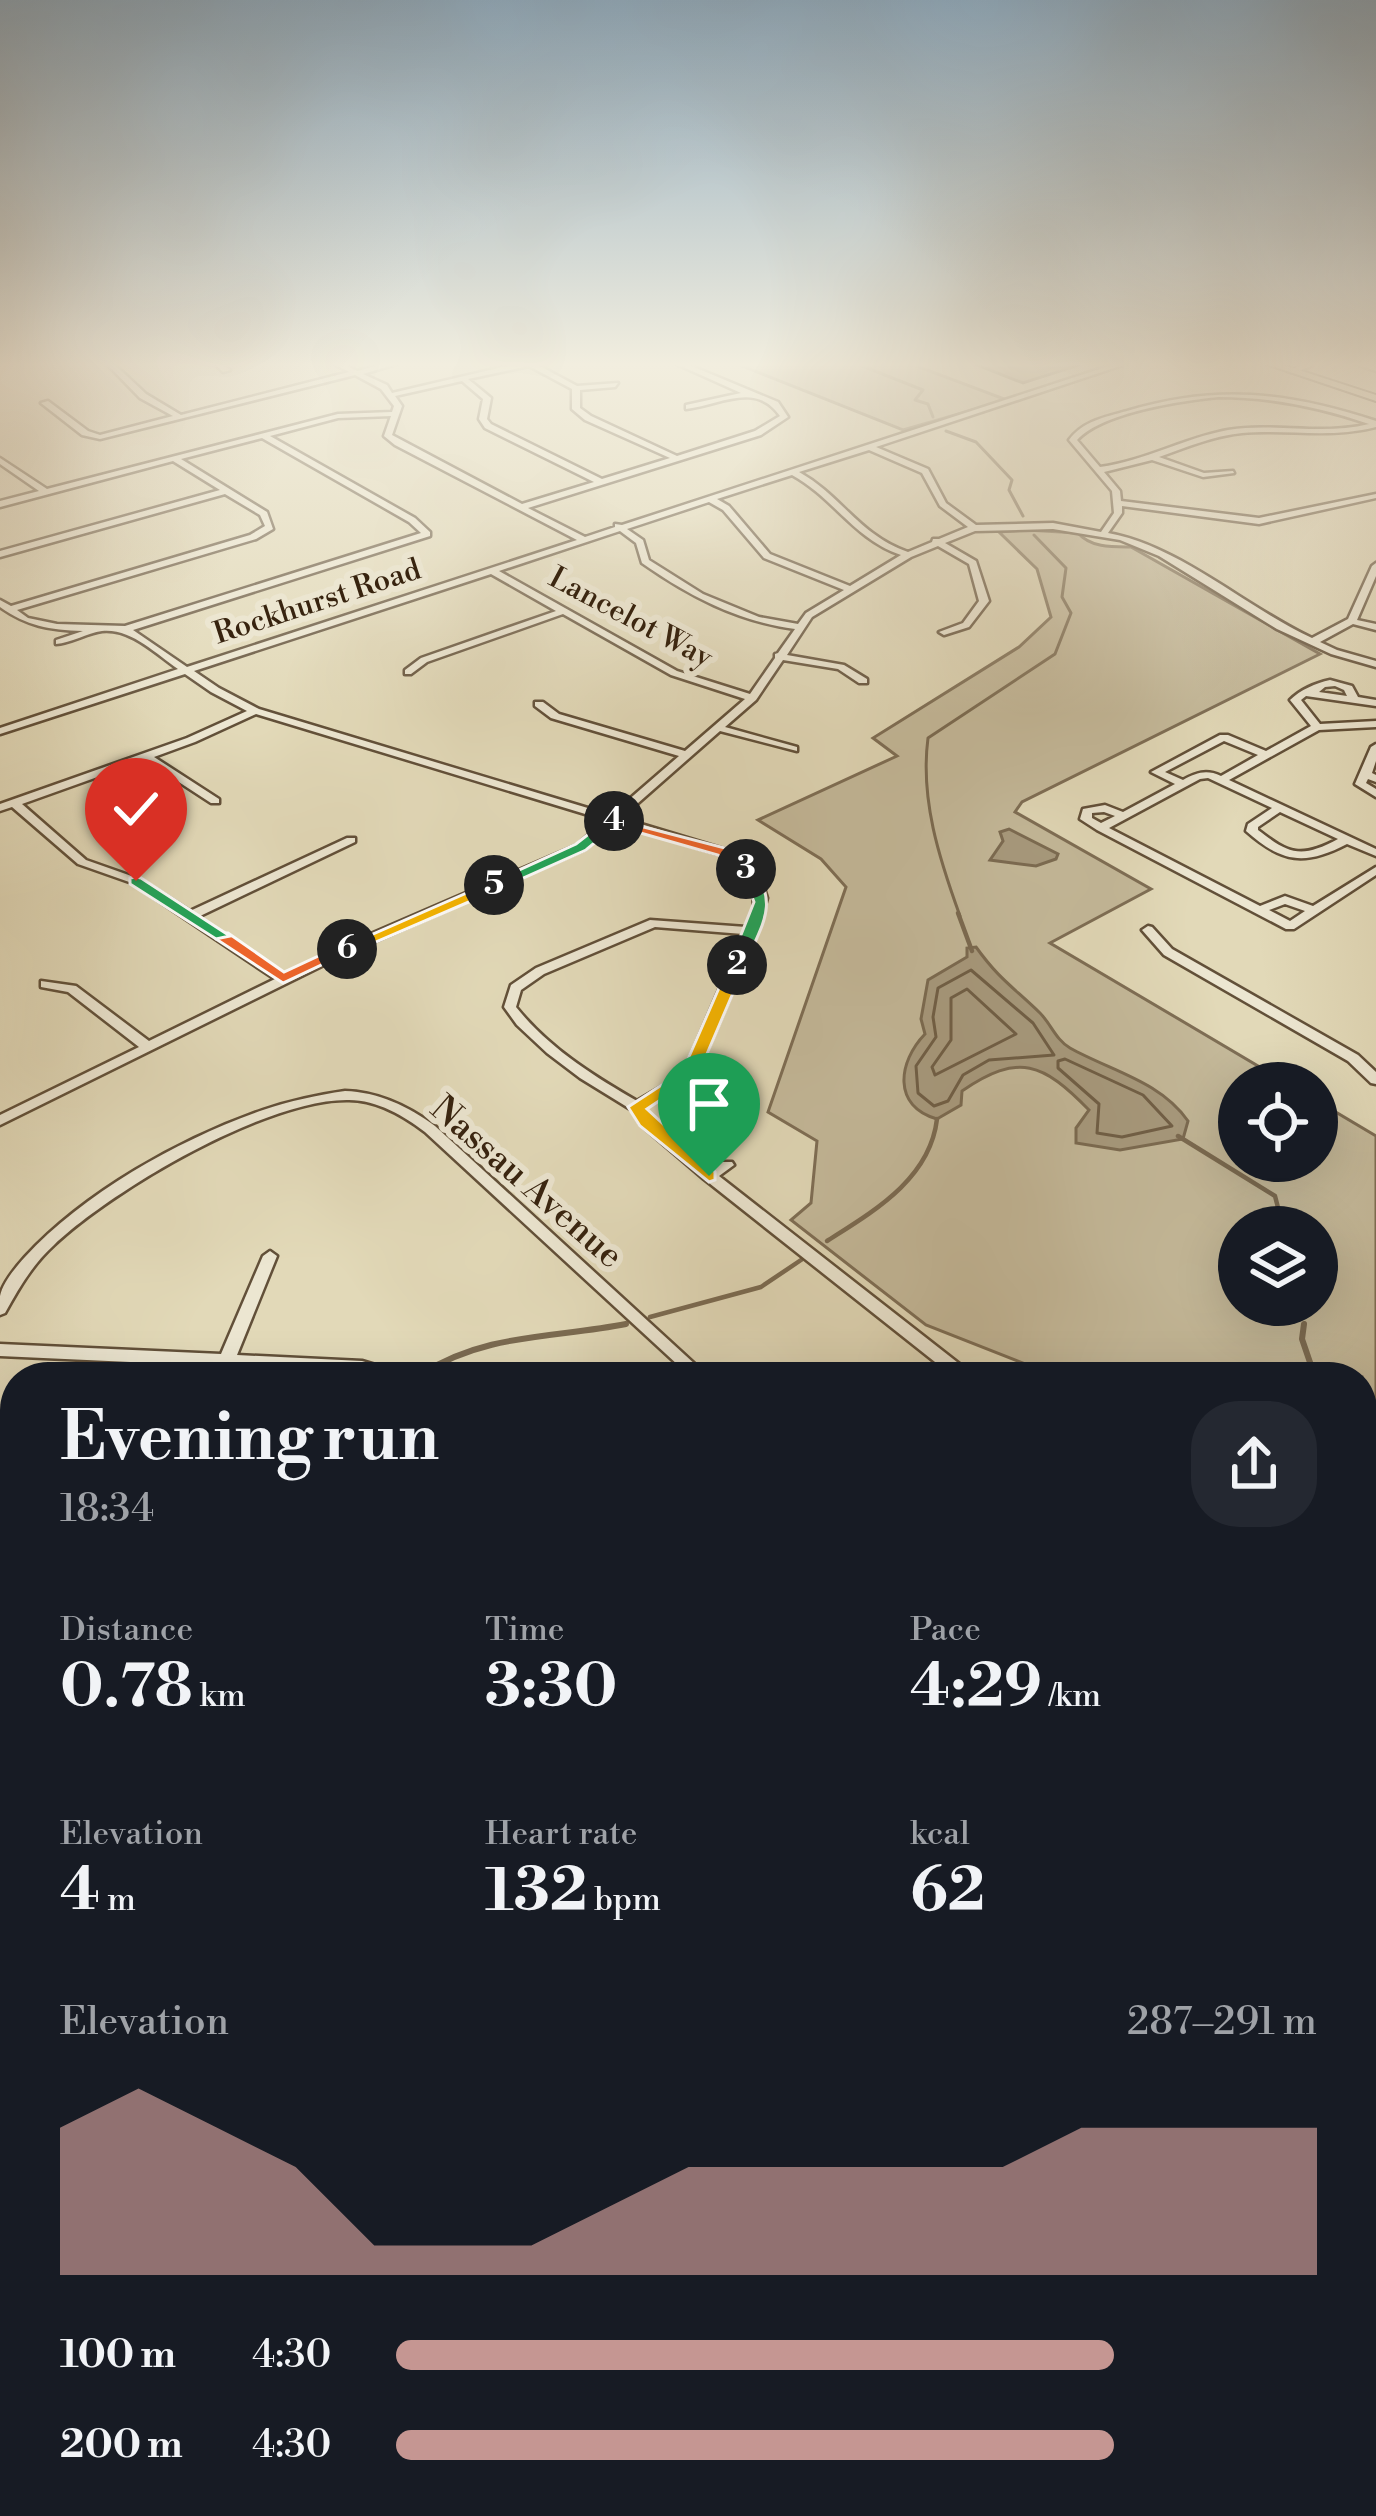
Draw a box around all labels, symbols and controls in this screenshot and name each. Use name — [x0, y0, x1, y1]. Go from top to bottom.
street label: Rockhurst Road — [209, 551, 426, 653]
street label: Lancelot Way — [542, 559, 719, 677]
pin — [85, 758, 187, 881]
icon: check — [103, 776, 169, 842]
pin: 4 — [584, 791, 644, 851]
text: 4 — [603, 800, 625, 841]
pin: 3 — [716, 839, 776, 899]
text: 3 — [736, 848, 756, 889]
pin: 5 — [464, 855, 524, 915]
text: 5 — [484, 864, 504, 905]
pin: 6 — [317, 919, 377, 979]
text: 6 — [337, 928, 357, 969]
pin: 2 — [707, 935, 767, 995]
text: 2 — [727, 944, 747, 985]
pin — [658, 1053, 760, 1176]
map controls — [1218, 1062, 1338, 1326]
button: locate — [1218, 1062, 1338, 1182]
icon: arrive — [676, 1071, 742, 1137]
street label: Nassau Avenue — [421, 1087, 632, 1279]
button: layers — [1218, 1206, 1338, 1326]
text: Evening run — [60, 1398, 439, 1481]
button: share — [1191, 1401, 1317, 1527]
text: 18:34 — [60, 1485, 154, 1534]
text: Distance — [60, 1610, 193, 1651]
text: Time — [485, 1610, 564, 1651]
text: Pace — [910, 1610, 981, 1651]
text: 0.78 — [60, 1651, 193, 1726]
text: 3:30 — [485, 1651, 617, 1726]
text: 4:29 — [910, 1651, 1042, 1726]
text: km — [193, 1676, 246, 1717]
text: /km — [1042, 1676, 1101, 1717]
text: Elevation — [60, 1814, 203, 1855]
text: Heart rate — [485, 1814, 637, 1855]
text: kcal — [910, 1814, 970, 1855]
text: 4 — [60, 1855, 100, 1930]
text: 132 — [485, 1855, 587, 1930]
text: 62 — [910, 1855, 985, 1930]
text: m — [100, 1880, 136, 1921]
text: bpm — [587, 1880, 661, 1921]
text: Elevation — [60, 1998, 229, 2047]
text: 287–291 m — [1127, 1998, 1317, 2047]
text: 100 m — [60, 2331, 176, 2380]
text: 4:30 — [252, 2331, 331, 2380]
text: 200 m — [60, 2421, 183, 2470]
text: 4:30 — [252, 2421, 331, 2470]

